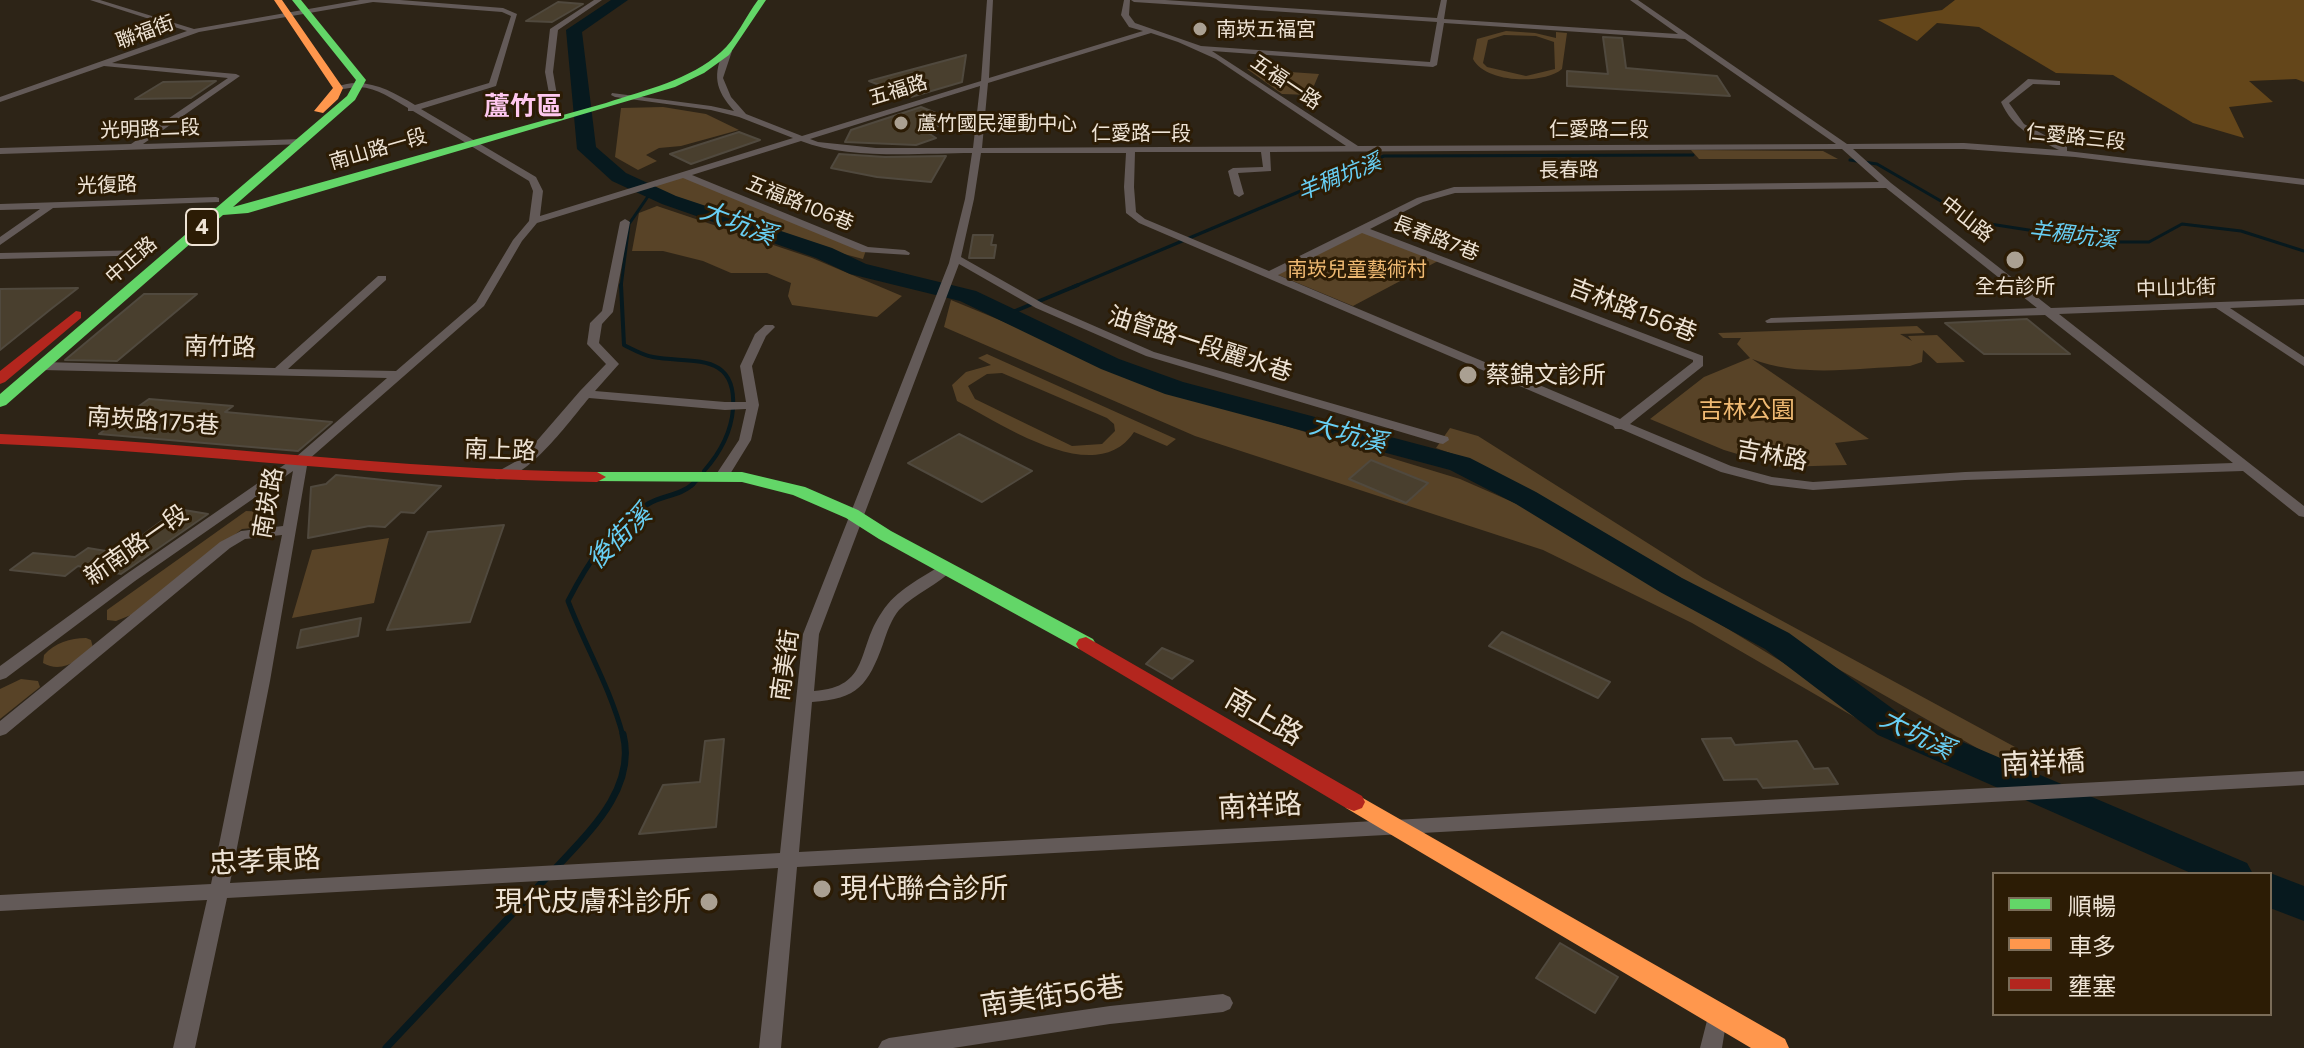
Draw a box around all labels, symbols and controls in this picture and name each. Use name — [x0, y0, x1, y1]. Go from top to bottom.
street label: 聯福街 — [113, 10, 177, 54]
place label: 南崁五福宮 — [1216, 17, 1316, 41]
marker: 南崁五福宮 — [1191, 20, 1209, 38]
street label: 五福一路 — [1246, 50, 1326, 114]
street label: 五福路 — [866, 70, 930, 110]
district label: 蘆竹區 — [484, 90, 562, 122]
place label: 蘆竹國民運動中心 — [917, 111, 1077, 135]
marker: 蘆竹國民運動中心 — [892, 114, 910, 132]
street label: 光明路二段 — [100, 115, 200, 143]
street label: 仁愛路二段 — [1549, 117, 1649, 141]
street label: 仁愛路三段 — [2025, 120, 2127, 154]
street label: 仁愛路一段 — [1091, 121, 1191, 145]
street label: 南山路一段 — [327, 124, 429, 174]
water label: 羊稠坑溪 — [1293, 148, 1385, 206]
street label: 長春路 — [1539, 157, 1599, 183]
street label: 五福路106巷 — [743, 171, 857, 235]
street label: 光復路 — [77, 172, 137, 198]
street label: 中山路 — [1936, 191, 1998, 247]
water label: 大坑溪 — [696, 194, 780, 252]
road number: 4 — [186, 209, 218, 245]
street label: 長春路7巷 — [1389, 211, 1483, 265]
water label: 羊稠坑溪 — [2028, 217, 2118, 253]
street label: 中正路 — [100, 231, 162, 289]
marker: 全右診所 — [2004, 249, 2026, 271]
park label: 南崁兒童藝術村 — [1287, 257, 1427, 281]
street label: 吉林路156巷 — [1565, 272, 1701, 348]
place label: 全右診所 — [1975, 274, 2055, 298]
street label: 中山北街 — [2136, 275, 2216, 301]
street label: 油管路一段麗水巷 — [1104, 301, 1296, 387]
street label: 南竹路 — [184, 332, 256, 362]
place label: 蔡錦文診所 — [1486, 361, 1606, 389]
marker: 蔡錦文診所 — [1457, 364, 1479, 386]
park label: 吉林公園 — [1699, 396, 1795, 424]
street label: 南崁路175巷 — [86, 402, 220, 440]
water label: 大坑溪 — [1306, 409, 1390, 459]
street label: 南上路 — [464, 434, 536, 466]
street label: 吉林路 — [1734, 434, 1810, 476]
street label: 南崁路 — [248, 465, 288, 541]
street label: 新南路一段 — [79, 499, 193, 591]
water label: 後街溪 — [580, 499, 658, 575]
street label: 南美街 — [766, 627, 804, 703]
street label: 南上路 — [1219, 681, 1309, 753]
water label: 大坑溪 — [1875, 702, 1959, 766]
street label: 南祥橋 — [2000, 744, 2086, 782]
street label: 南祥路 — [1217, 787, 1303, 825]
street label: 忠孝東路 — [208, 841, 322, 881]
place label: 現代聯合診所 — [840, 872, 1008, 906]
legend — [1992, 872, 2272, 1016]
marker: 現代聯合診所 — [811, 878, 833, 900]
place label: 現代皮膚科診所 — [495, 885, 691, 919]
marker: 現代皮膚科診所 — [698, 891, 720, 913]
text: 順暢 — [2068, 891, 2116, 920]
text: 車多 — [2068, 931, 2116, 960]
street label: 南美街56巷 — [978, 969, 1126, 1023]
text: 壅塞 — [2068, 971, 2116, 1000]

